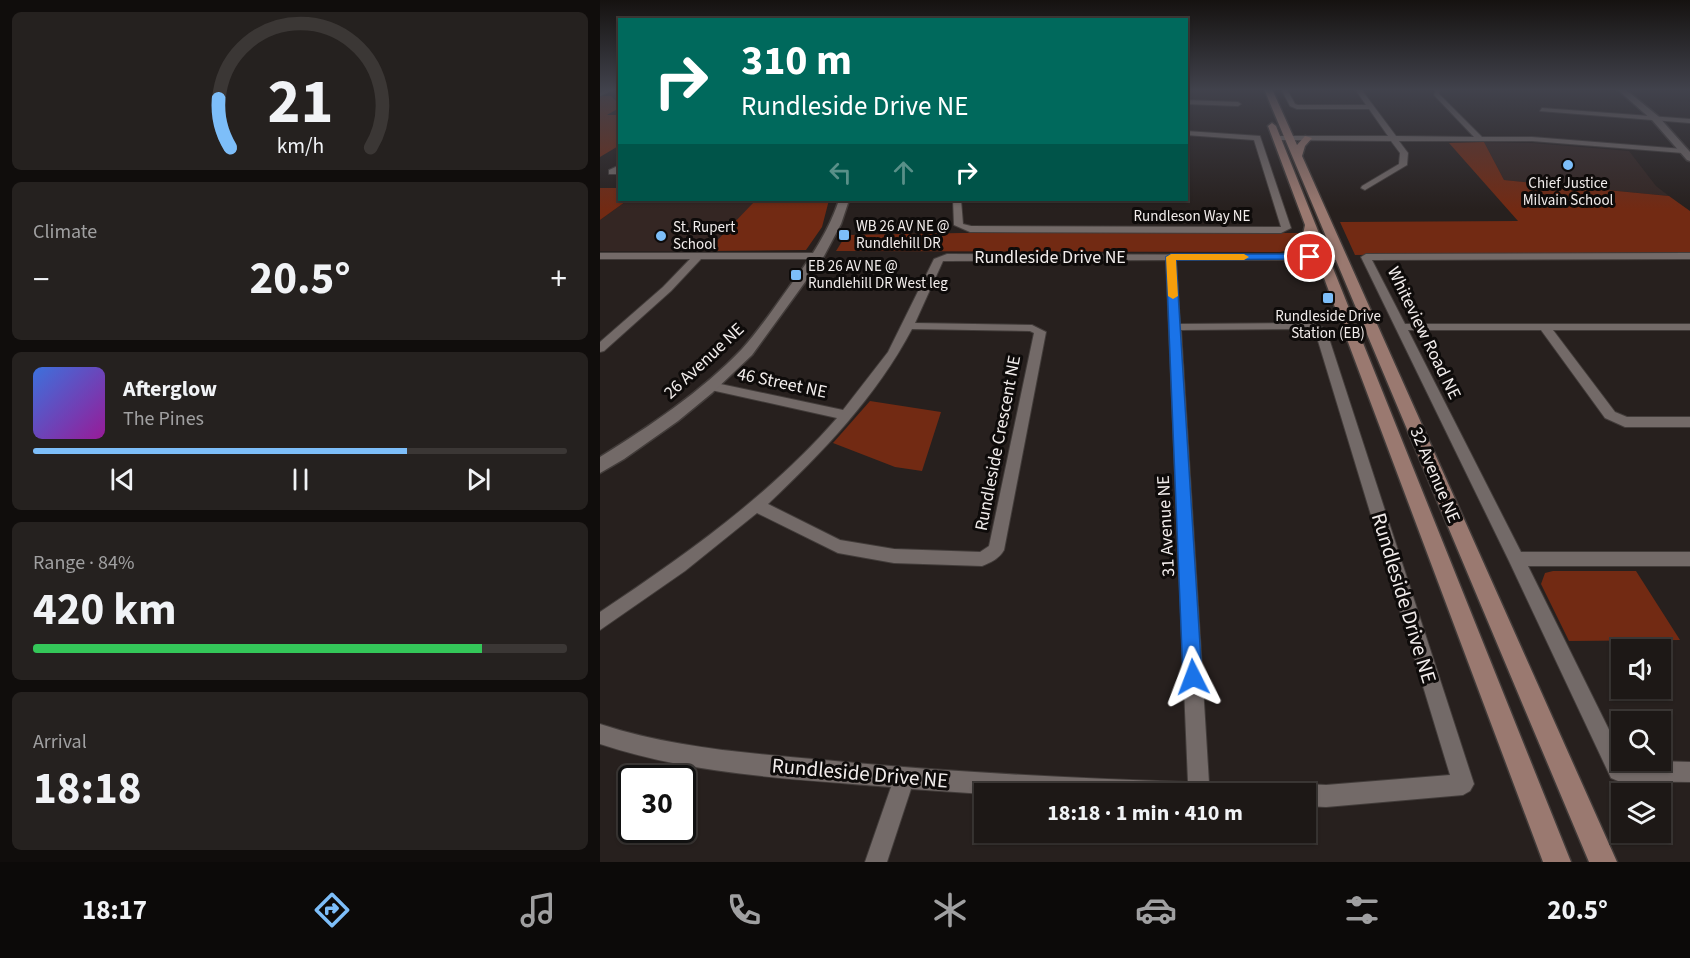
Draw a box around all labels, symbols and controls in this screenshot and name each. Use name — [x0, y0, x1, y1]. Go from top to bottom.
text: 310 m — [741, 31, 852, 91]
icon: right — [642, 42, 720, 120]
text: 21 — [267, 58, 333, 147]
text: Rundleside Drive NE — [741, 87, 968, 126]
text: km/h — [276, 131, 324, 162]
icon: left — [824, 156, 857, 189]
icon: ahead — [887, 156, 920, 189]
icon: right — [950, 156, 983, 189]
marker: Chief Justice Milvain School — [1561, 158, 1575, 172]
place label: Chief Justice Milvain School — [1523, 173, 1614, 211]
street label: Rundleson Way NE — [1134, 206, 1251, 227]
place label: WB 26 AV NE @ Rundlehill DR — [856, 216, 950, 254]
place label: St. Rupert School — [673, 217, 735, 255]
text: Climate — [33, 218, 97, 246]
marker: WB 26 AV NE @ Rundlehill DR — [837, 228, 851, 242]
marker: St. Rupert School — [654, 229, 668, 243]
pin — [1284, 231, 1335, 282]
icon: arrive — [1293, 240, 1326, 273]
street label: Rundleside Drive NE — [974, 245, 1126, 270]
text: 20.5° — [249, 247, 351, 311]
text: − — [33, 256, 49, 303]
text: + — [551, 256, 567, 303]
place label: EB 26 AV NE @ Rundlehill DR West leg — [808, 256, 948, 294]
street label: Whiteview Road NE — [1381, 262, 1467, 404]
marker: EB 26 AV NE @ Rundlehill DR West leg — [789, 268, 803, 282]
marker: Rundleside Drive Station (EB) — [1321, 291, 1335, 305]
place label: Rundleside Drive Station (EB) — [1275, 306, 1381, 344]
street label: 26 Avenue NE — [658, 317, 750, 405]
street label: Rundleside Crescent NE — [969, 353, 1027, 533]
street label: 46 Street NE — [735, 361, 829, 405]
text: Afterglow — [123, 373, 217, 405]
text: The Pines — [123, 405, 204, 433]
street label: 32 Avenue NE — [1404, 423, 1466, 527]
icon: previous — [106, 463, 139, 496]
icon: pause — [284, 463, 317, 496]
icon: next — [462, 463, 495, 496]
street label: 31 Avenue NE — [1151, 475, 1181, 577]
street label: Rundleside Drive NE — [1364, 509, 1444, 687]
text: Range · 84% — [33, 549, 134, 577]
text: 420 km — [33, 578, 177, 642]
map controls — [1611, 639, 1671, 843]
button: sound — [1611, 639, 1671, 699]
position arrow — [1161, 645, 1225, 709]
button: search — [1611, 711, 1671, 771]
text: Arrival — [33, 728, 87, 756]
street label: Rundleside Drive NE — [771, 750, 949, 796]
text: 18:18 — [33, 757, 142, 821]
speed limit sign: 30 — [618, 765, 696, 843]
button: layers — [1611, 783, 1671, 843]
text: 18:18 · 1 min · 410 m — [1047, 797, 1243, 829]
icon: directions — [311, 889, 353, 931]
icon: music — [517, 889, 559, 931]
icon: phone — [723, 889, 765, 931]
icon: climate — [929, 889, 971, 931]
icon: car — [1135, 889, 1177, 931]
icon: filters — [1341, 889, 1383, 931]
text: 18:17 — [82, 891, 147, 930]
text: 20.5° — [1547, 891, 1608, 930]

